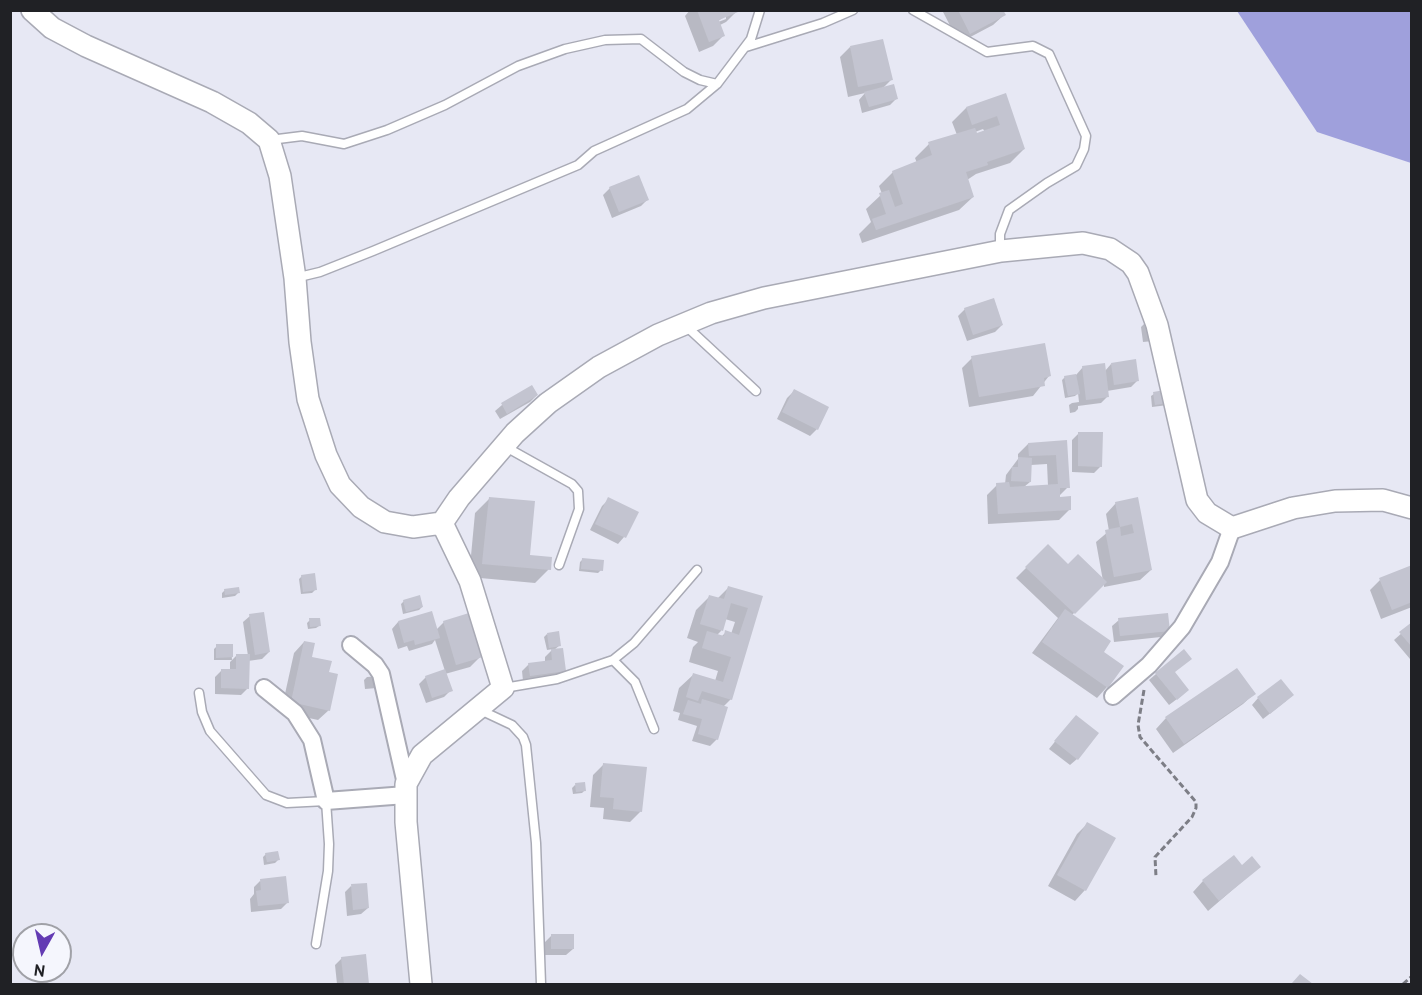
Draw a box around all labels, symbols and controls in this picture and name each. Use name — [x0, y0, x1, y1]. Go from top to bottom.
north arrow — [12, 923, 72, 983]
text: N — [33, 958, 47, 980]

